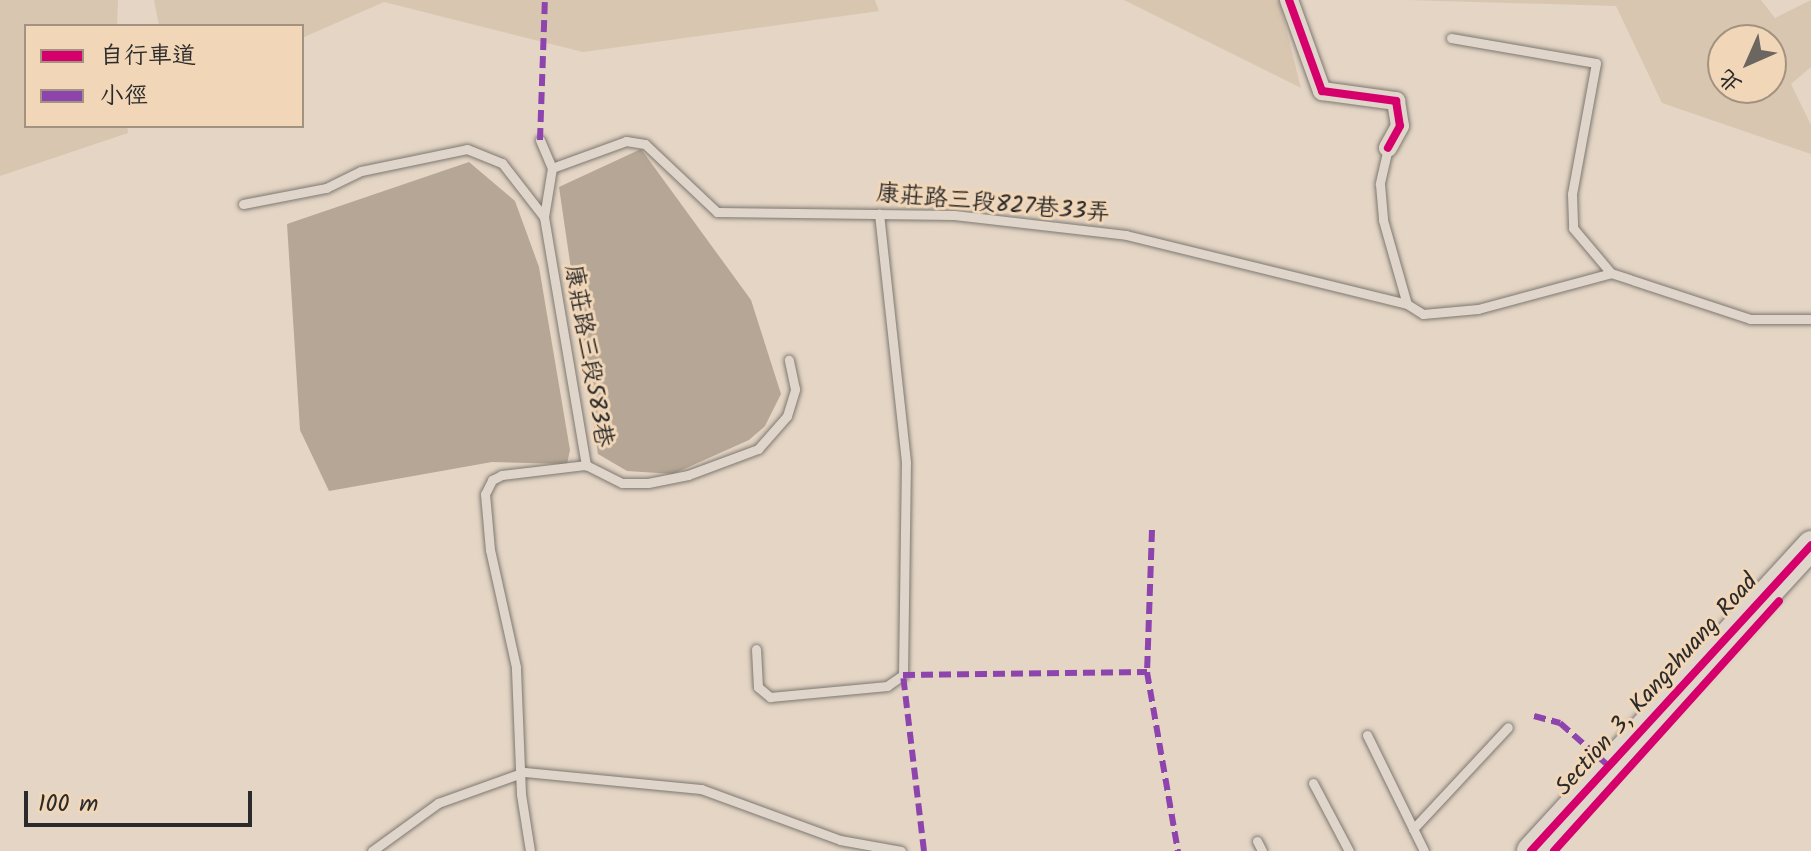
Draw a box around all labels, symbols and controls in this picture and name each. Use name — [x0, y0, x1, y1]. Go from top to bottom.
legend — [24, 24, 304, 128]
north arrow — [1707, 24, 1787, 104]
text: 自行車道 — [100, 37, 196, 76]
text: 北 — [1711, 60, 1751, 100]
text: 小徑 — [100, 77, 148, 116]
street label: 康莊路三段827巷33弄 — [875, 179, 1111, 229]
street label: 康莊路三段583巷 — [558, 262, 618, 450]
street label: Section 3, Kangzhuang Road — [1550, 568, 1764, 802]
scale bar — [28, 775, 256, 825]
text: 100 m — [38, 785, 98, 824]

